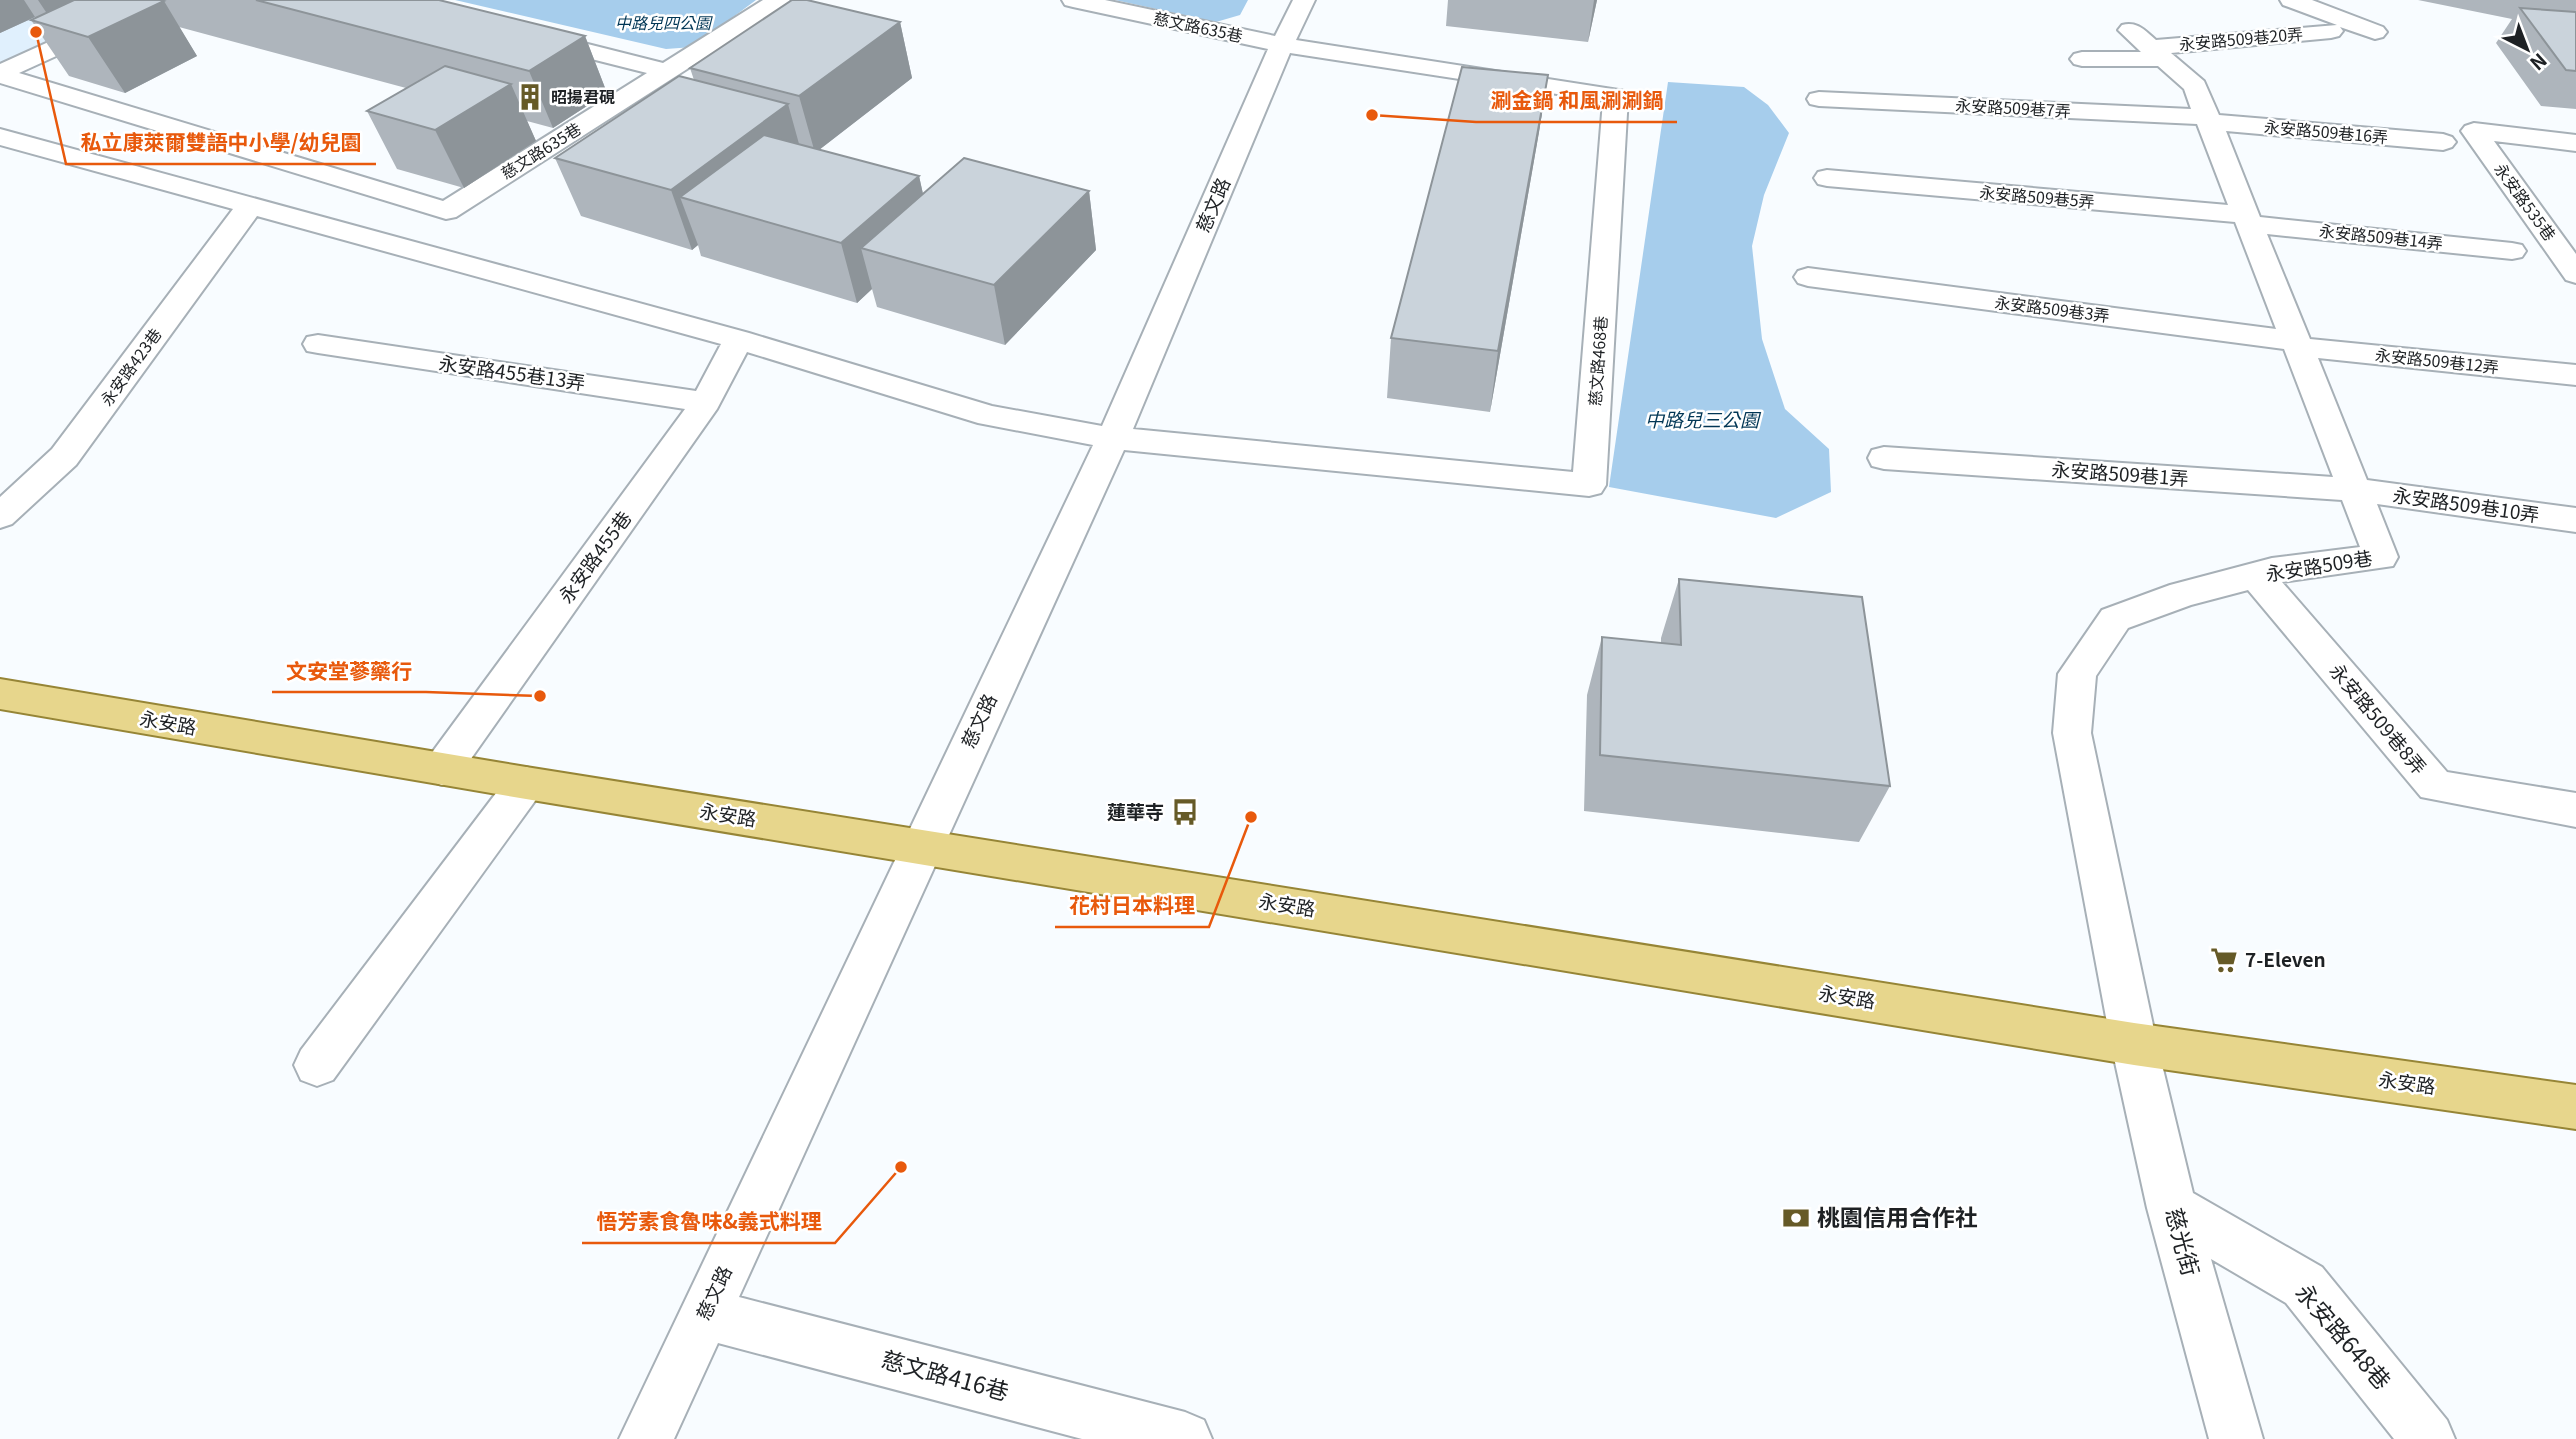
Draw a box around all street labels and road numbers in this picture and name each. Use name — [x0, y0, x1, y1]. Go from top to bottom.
street label: 慈文路635巷 — [1151, 5, 1245, 47]
street label: 永安路509巷20弄 — [2178, 21, 2304, 55]
street label: 永安路509巷7弄 — [1955, 92, 2071, 122]
street label: 永安路509巷16弄 — [2263, 114, 2389, 148]
street label: 慈文路635巷 — [496, 116, 585, 184]
street label: 永安路535巷 — [2489, 158, 2562, 245]
street label: 慈文路 — [1188, 173, 1235, 236]
street label: 永安路509巷5弄 — [1978, 179, 2096, 213]
street label: 永安路509巷14弄 — [2318, 218, 2444, 254]
street label: 永安路509巷3弄 — [1993, 289, 2111, 327]
street label: 慈文路468巷 — [1582, 315, 1612, 407]
street label: 永安路423巷 — [94, 323, 167, 410]
street label: 永安路509巷12弄 — [2374, 342, 2500, 378]
street label: 永安路455巷13弄 — [437, 348, 587, 395]
street label: 永安路509巷1弄 — [2051, 454, 2189, 491]
street label: 永安路509巷10弄 — [2391, 480, 2541, 527]
street label: 永安路455巷 — [551, 505, 636, 608]
street label: 永安路509巷 — [2263, 543, 2374, 586]
street label: 永安路509巷8弄 — [2325, 657, 2434, 779]
street label: 慈文路 — [953, 689, 1002, 752]
street label: 永安路 — [138, 703, 199, 740]
street label: 永安路 — [698, 796, 759, 831]
street label: 永安路 — [1257, 886, 1318, 921]
street label: 永安路 — [1817, 978, 1878, 1013]
street label: 永安路 — [2377, 1064, 2437, 1099]
street label: 慈光街 — [2159, 1204, 2209, 1279]
street label: 慈文路 — [688, 1261, 737, 1324]
street label: 永安路648巷 — [2289, 1275, 2400, 1396]
street label: 慈文路416巷 — [878, 1341, 1013, 1407]

